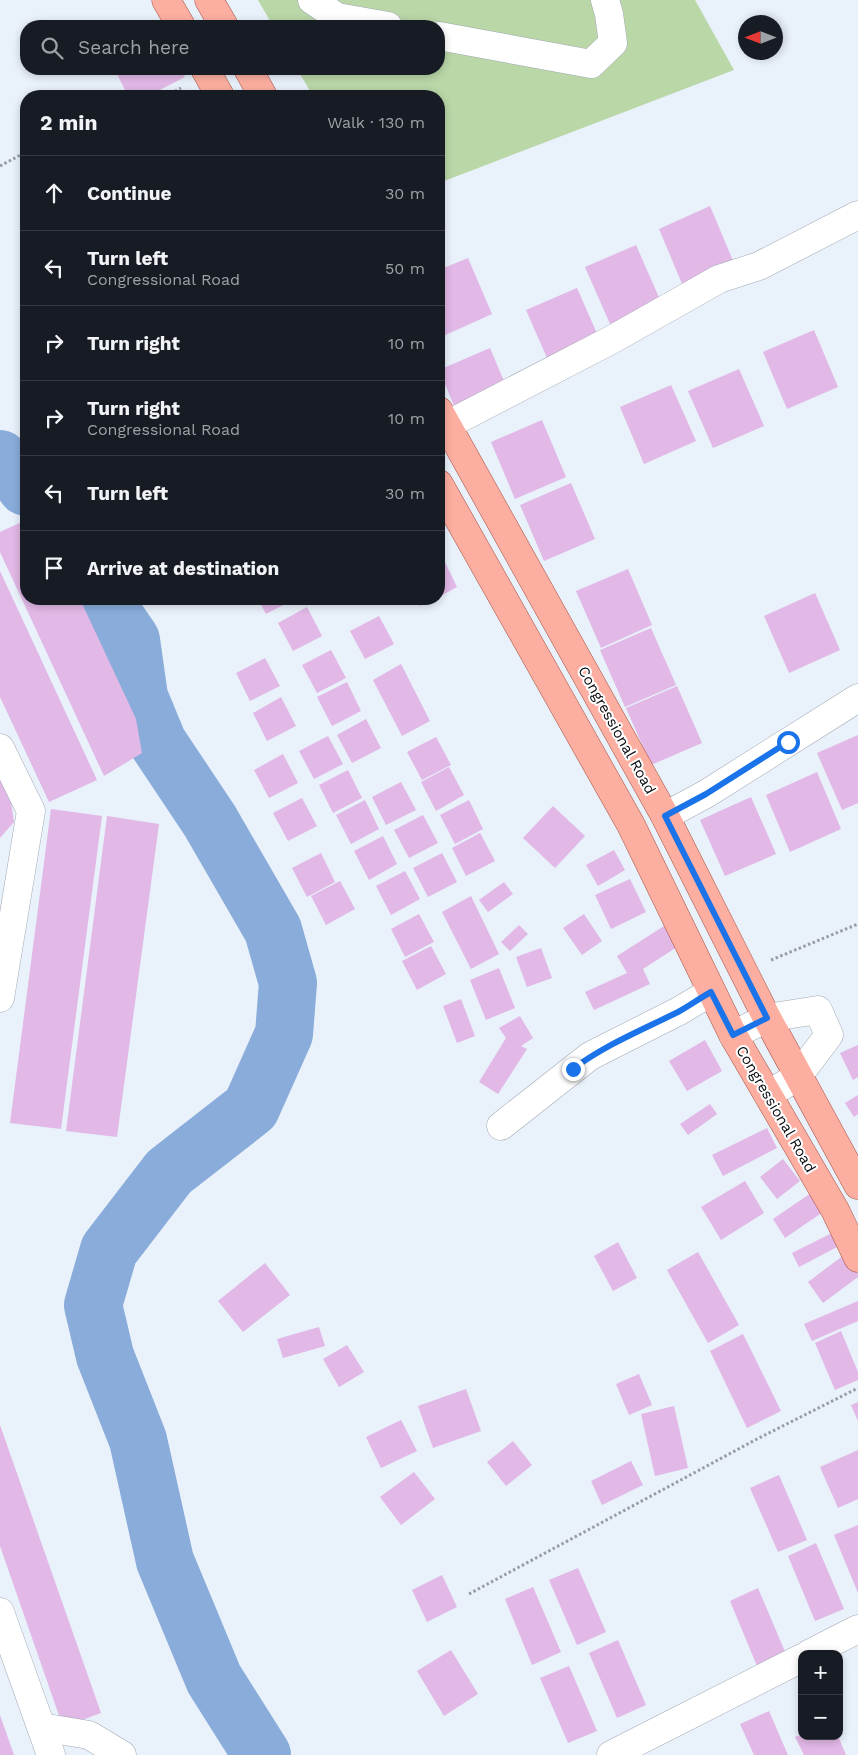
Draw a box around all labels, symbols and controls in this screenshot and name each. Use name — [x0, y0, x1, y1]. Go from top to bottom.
north arrow — [738, 15, 783, 60]
search box — [20, 20, 445, 75]
icon: search — [38, 34, 66, 62]
text: Search here — [78, 36, 189, 59]
text: 2 min — [40, 110, 97, 135]
text: Walk · 130 m — [327, 113, 425, 132]
icon: ahead — [40, 179, 68, 207]
text: Continue — [87, 182, 171, 205]
text: 30 m — [385, 184, 425, 203]
text: Turn left — [87, 247, 168, 270]
icon: left — [40, 254, 68, 282]
text: 50 m — [385, 259, 425, 278]
text: Congressional Road — [87, 270, 240, 289]
icon: right — [40, 329, 68, 357]
text: Turn right — [87, 332, 180, 355]
text: 10 m — [388, 334, 425, 353]
text: Turn right — [87, 397, 180, 420]
icon: right — [40, 404, 68, 432]
text: 10 m — [388, 409, 425, 428]
text: Congressional Road — [87, 420, 240, 439]
icon: left — [40, 479, 68, 507]
text: Turn left — [87, 482, 168, 505]
text: 30 m — [385, 484, 425, 503]
icon: arrive — [40, 554, 68, 582]
text: Arrive at destination — [87, 557, 279, 580]
street label: Congressional Road — [574, 663, 660, 797]
route start — [777, 731, 800, 754]
street label: Congressional Road — [732, 1042, 820, 1176]
route end — [562, 1058, 585, 1081]
map controls — [798, 1650, 843, 1740]
button: + — [798, 1650, 843, 1695]
button: − — [798, 1695, 843, 1740]

